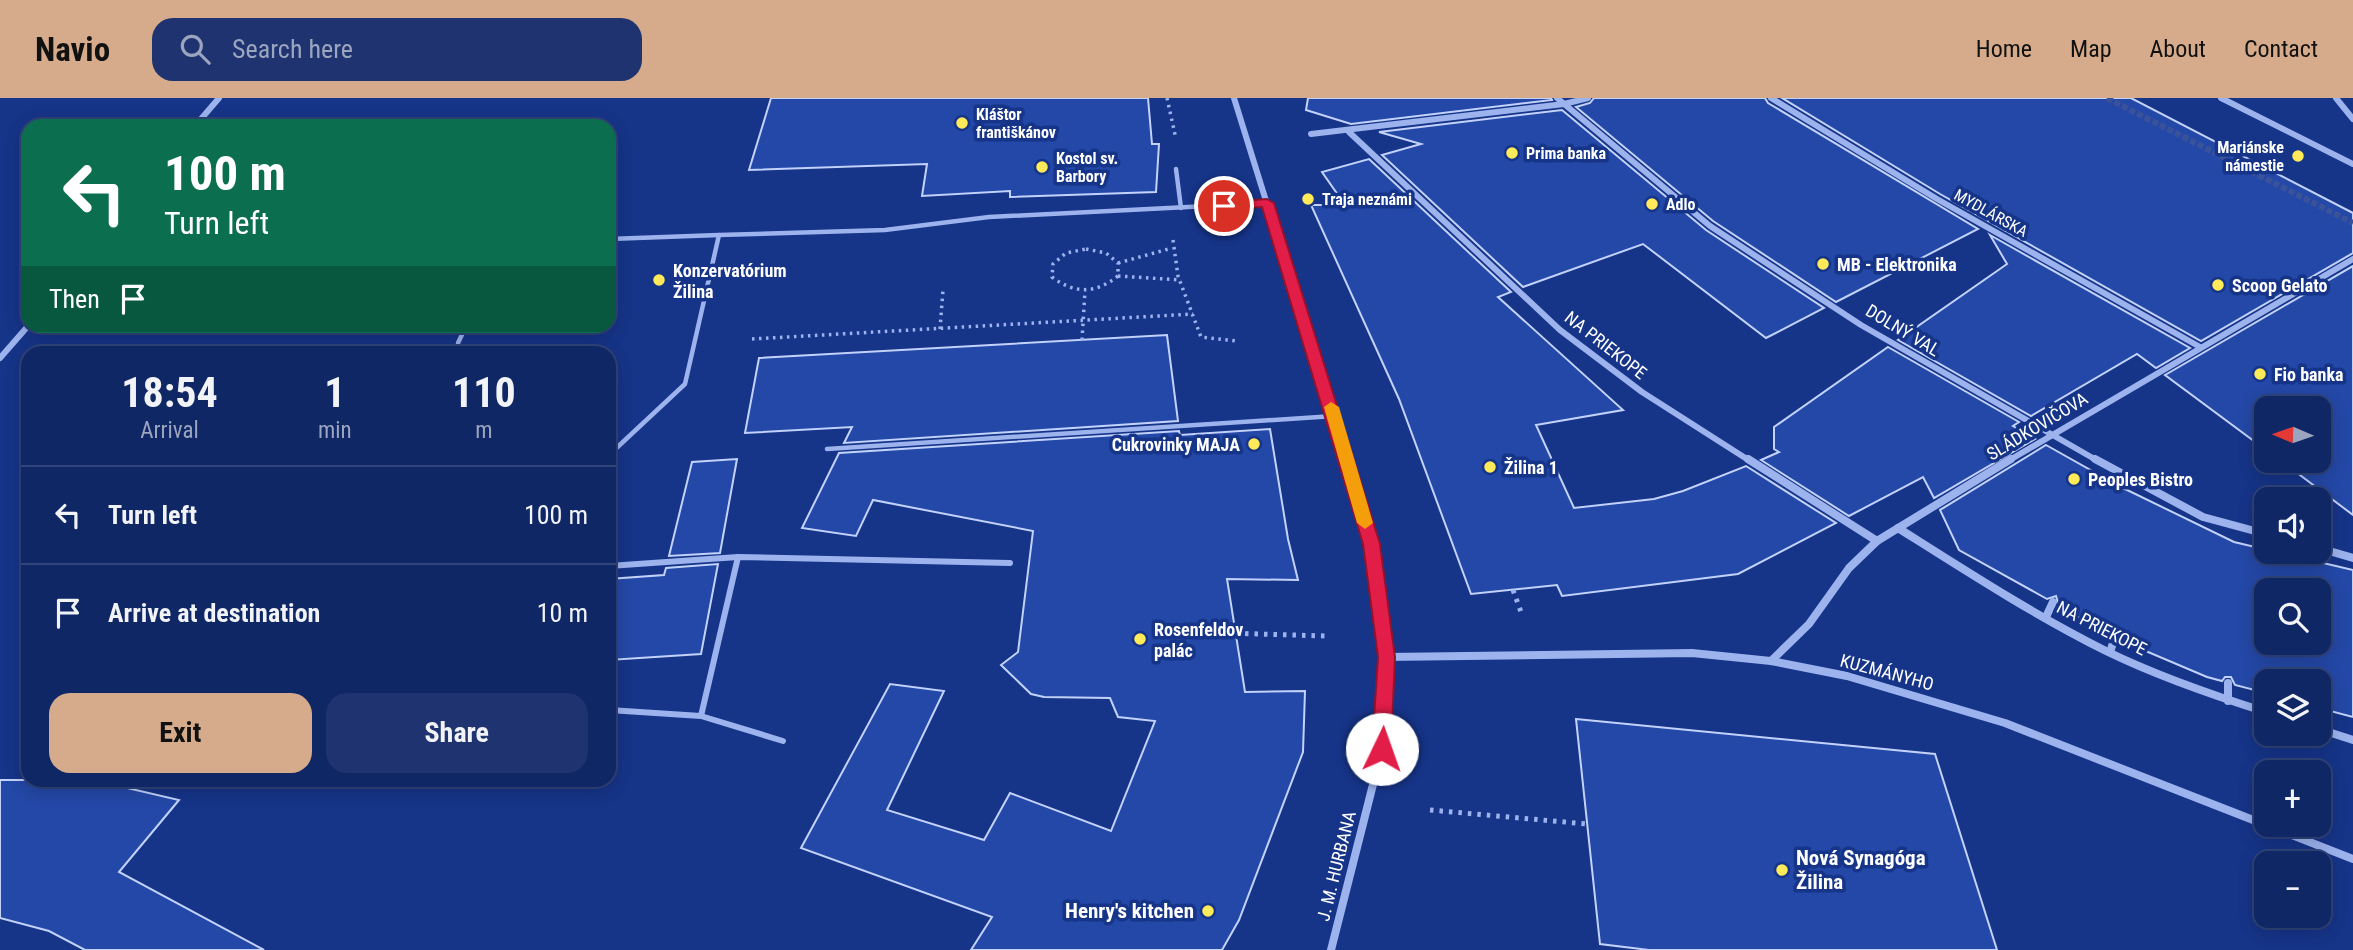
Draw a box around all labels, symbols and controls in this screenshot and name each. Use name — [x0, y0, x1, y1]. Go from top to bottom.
search box — [152, 18, 642, 81]
text: Navio — [35, 30, 110, 69]
icon: search — [176, 30, 214, 68]
text: Search here — [232, 34, 353, 64]
text: Home — [1976, 35, 2032, 63]
text: Map — [2070, 35, 2112, 63]
text: About — [2150, 35, 2206, 63]
text: Contact — [2244, 35, 2318, 63]
place label: Kláštor františkánov — [976, 105, 1056, 142]
marker: Kláštor františkánov — [954, 115, 970, 131]
place label: Mariánske námestie — [2217, 138, 2284, 175]
place label: Prima banka — [1526, 144, 1607, 163]
text: 100 m — [164, 145, 286, 202]
marker: Prima banka — [1504, 145, 1520, 161]
icon: left — [49, 147, 140, 238]
marker: Mariánske námestie — [2290, 148, 2306, 164]
place label: Kostol sv. Barbory — [1056, 149, 1118, 186]
marker: Kostol sv. Barbory — [1034, 159, 1050, 175]
pin — [1194, 176, 1254, 236]
street label: MYDLÁRSKA — [1951, 185, 2031, 241]
icon: arrive — [1205, 187, 1243, 225]
place label: Traja neznámi — [1322, 190, 1412, 209]
marker: Traja neznámi — [1300, 191, 1316, 207]
place label: Adlo — [1666, 195, 1696, 214]
marker: Adlo — [1644, 196, 1660, 212]
text: Turn left — [164, 204, 269, 242]
place label: MB - Elektronika — [1837, 254, 1957, 275]
marker: MB - Elektronika — [1815, 256, 1831, 272]
place label: Konzervatórium Žilina — [673, 260, 787, 302]
marker: Konzervatórium Žilina — [651, 272, 667, 288]
place label: Scoop Gelato — [2232, 275, 2327, 296]
marker: Scoop Gelato — [2210, 277, 2226, 293]
icon: arrive — [114, 280, 152, 318]
text: Then — [49, 284, 100, 314]
street label: DOLNÝ VAL — [1862, 300, 1944, 360]
street label: NA PRIEKOPE — [1561, 307, 1651, 383]
place label: Fio banka — [2274, 364, 2344, 385]
marker: Fio banka — [2252, 366, 2268, 382]
text: 18:54 — [121, 368, 218, 417]
text: 1 — [324, 368, 345, 417]
text: 110 — [452, 368, 516, 417]
street label: SLÁDKOVIČOVA — [1983, 387, 2092, 464]
north arrow — [2254, 396, 2331, 472]
map controls — [2254, 396, 2331, 928]
text: Arrival — [140, 417, 199, 444]
text: min — [318, 417, 352, 444]
text: m — [475, 417, 492, 444]
place label: Cukrovinky MAJA — [1112, 434, 1240, 455]
marker: Cukrovinky MAJA — [1246, 436, 1262, 452]
place label: Žilina 1 — [1504, 457, 1558, 478]
marker: Žilina 1 — [1482, 459, 1498, 475]
place label: Peoples Bistro — [2088, 469, 2193, 490]
marker: Peoples Bistro — [2066, 471, 2082, 487]
button: sound — [2254, 487, 2331, 564]
icon: left — [49, 496, 87, 534]
text: Turn left — [108, 500, 197, 530]
text: 100 m — [524, 500, 588, 530]
button: search — [2254, 578, 2331, 655]
icon: arrive — [49, 594, 87, 632]
street label: NA PRIEKOPE — [2054, 596, 2151, 660]
text: Arrive at destination — [108, 598, 320, 628]
text: 10 m — [537, 598, 588, 628]
place label: Rosenfeldov palác — [1154, 619, 1243, 661]
marker: Rosenfeldov palác — [1132, 631, 1148, 647]
street label: KUZMÁNYHO — [1838, 649, 1936, 695]
button: layers — [2254, 669, 2331, 746]
button: Exit — [49, 693, 312, 773]
button: Share — [326, 693, 588, 773]
position arrow — [1345, 712, 1419, 786]
button: + — [2254, 760, 2331, 837]
street label: J. M. HURBANA — [1312, 808, 1360, 923]
place label: Nová Synagóga Žilina — [1796, 846, 1926, 894]
button: − — [2254, 851, 2331, 928]
marker: Nová Synagóga Žilina — [1774, 862, 1790, 878]
place label: Henry's kitchen — [1065, 899, 1194, 923]
marker: Henry's kitchen — [1200, 903, 1216, 919]

